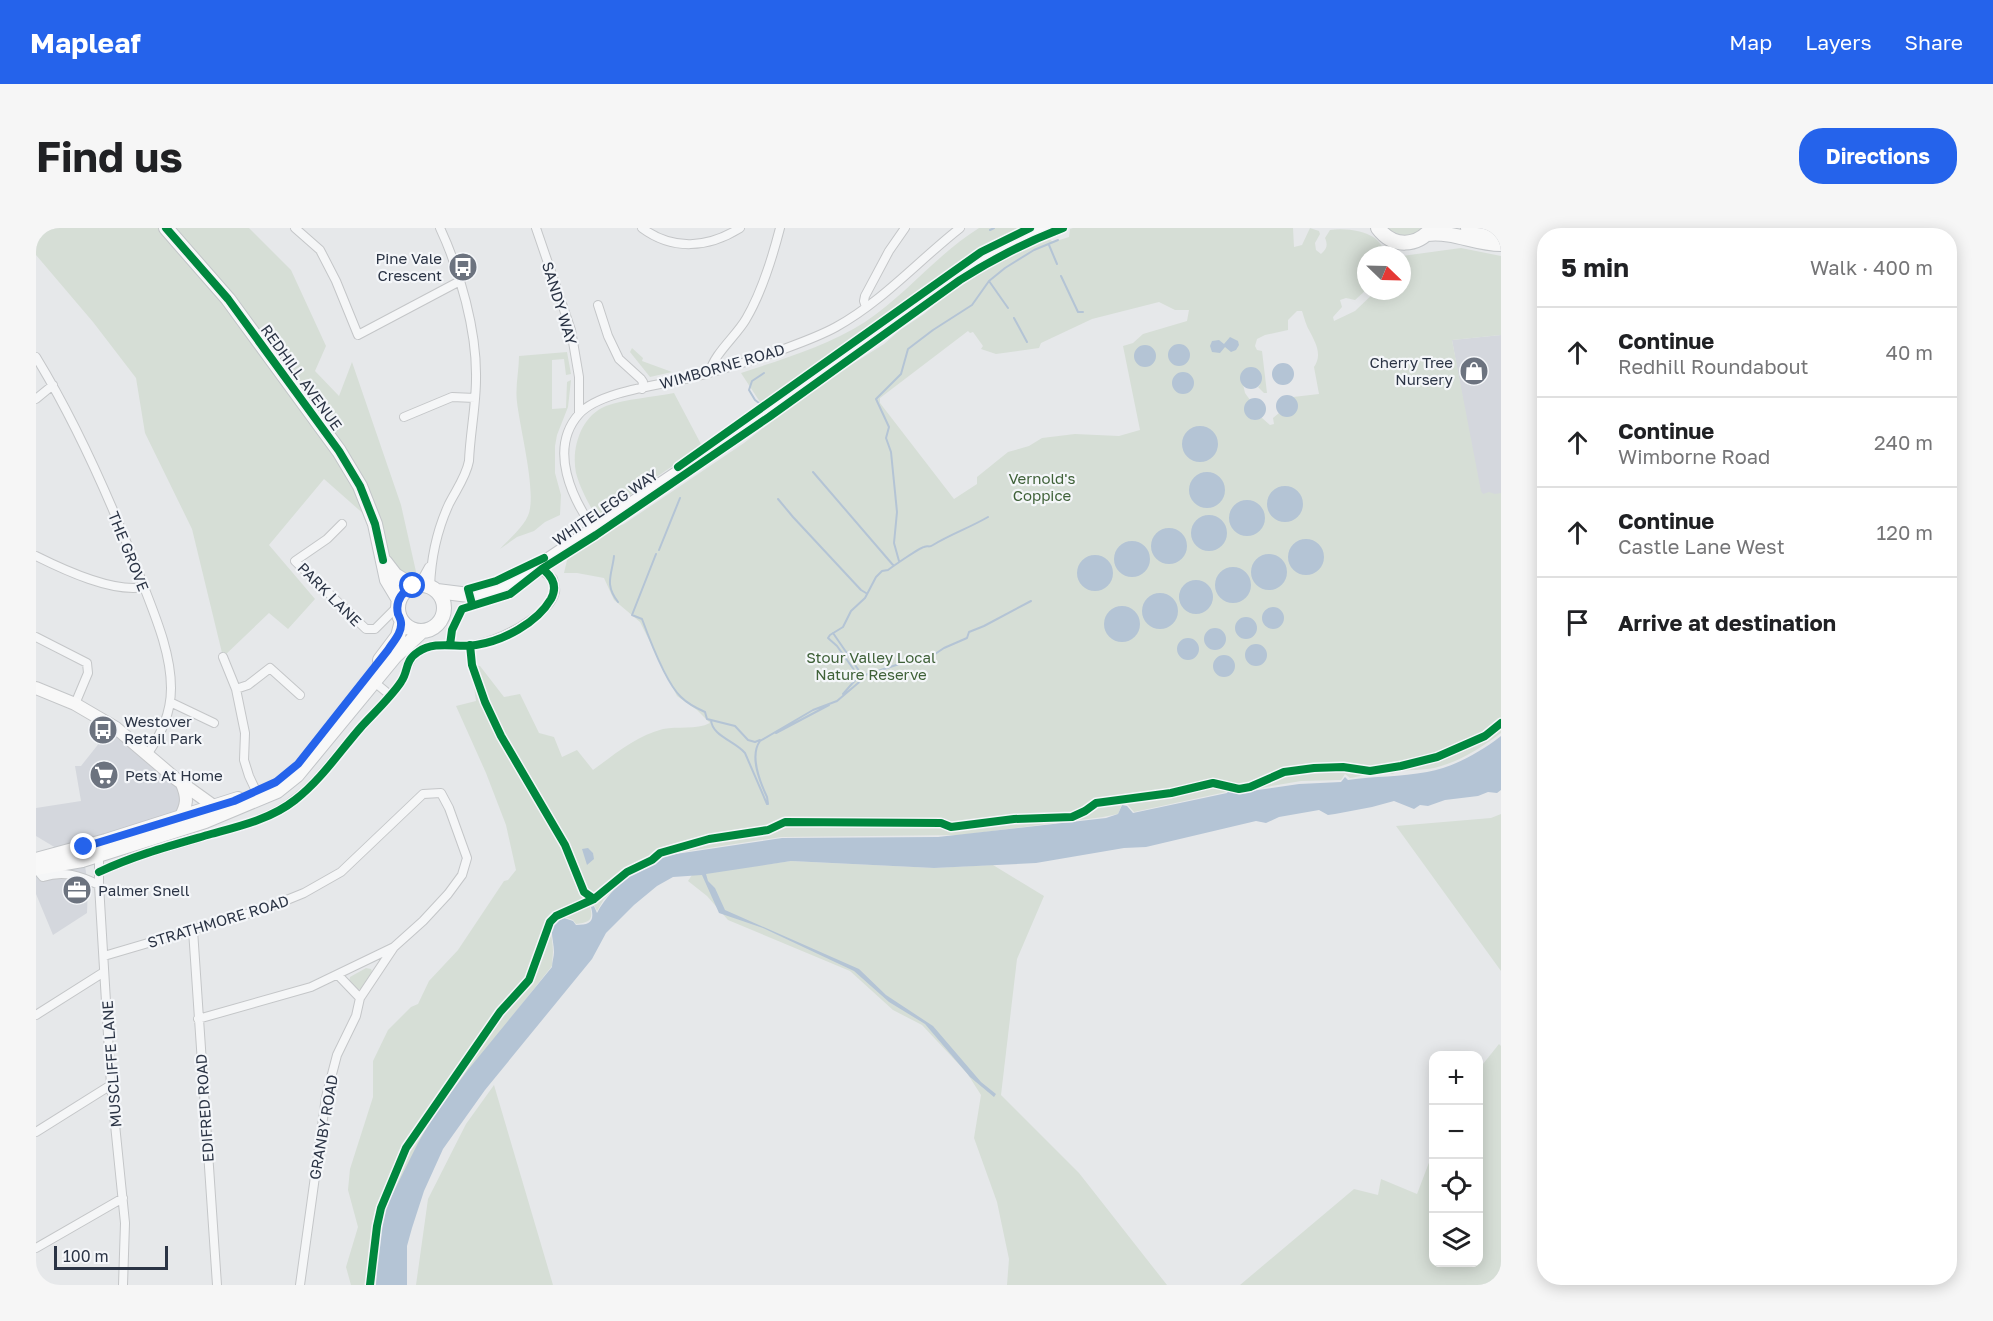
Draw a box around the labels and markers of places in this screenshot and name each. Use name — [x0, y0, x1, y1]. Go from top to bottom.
place label: Pine Vale Crescent — [376, 249, 442, 284]
bus stop icon: Pine Vale Crescent — [447, 251, 479, 283]
place label: Cherry Tree Nursery — [1370, 353, 1454, 388]
shop icon: Cherry Tree Nursery — [1458, 355, 1490, 387]
place label: Westover Retail Park — [124, 712, 203, 747]
bus stop icon: Westover Retail Park — [87, 714, 119, 746]
supermarket icon: Pets At Home — [88, 759, 120, 791]
place label: Pets At Home — [125, 766, 223, 784]
office icon: Palmer Snell — [61, 874, 93, 906]
place label: Palmer Snell — [98, 881, 190, 899]

